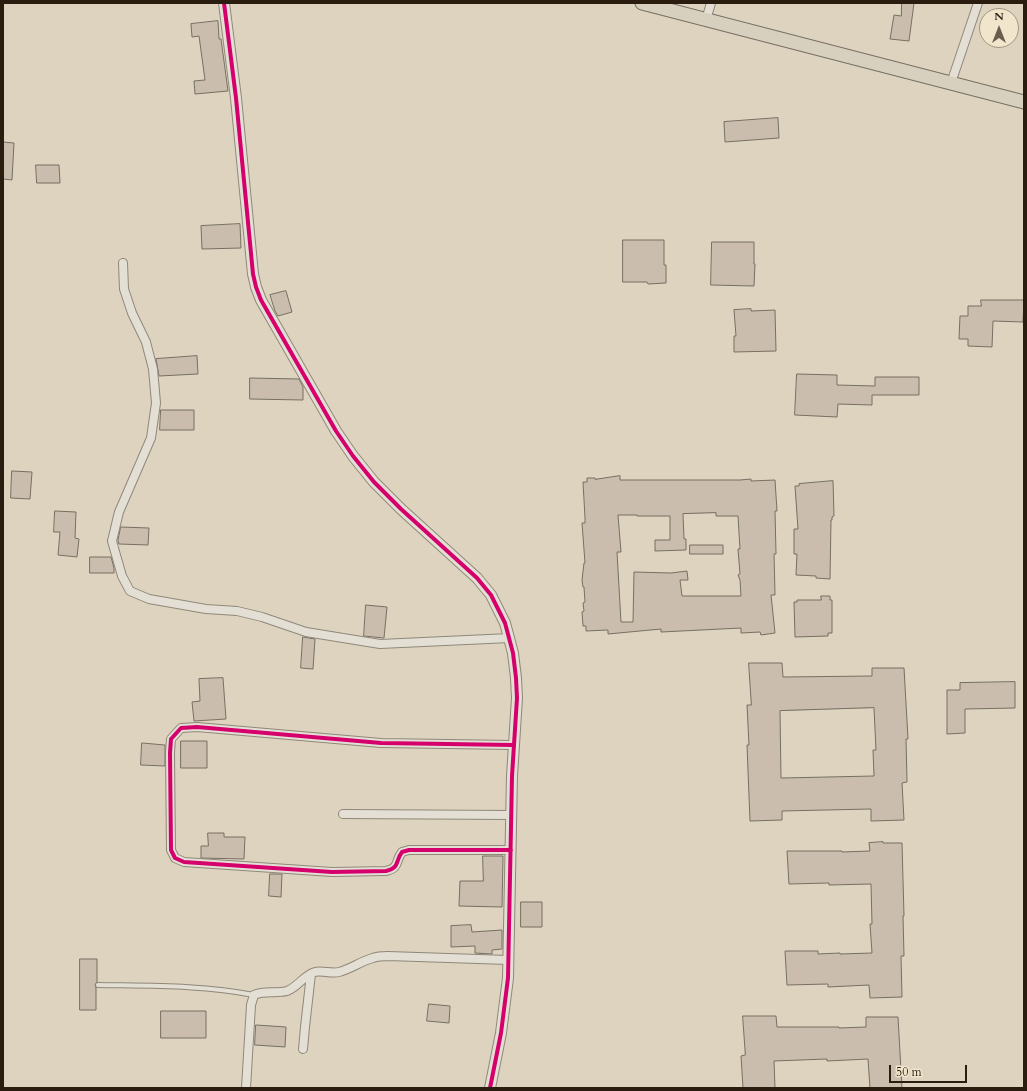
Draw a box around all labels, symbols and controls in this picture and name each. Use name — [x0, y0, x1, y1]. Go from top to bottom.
north arrow — [979, 8, 1019, 48]
text: N — [994, 9, 1004, 24]
scale bar — [891, 1057, 969, 1083]
text: 50 m — [896, 1064, 922, 1080]

